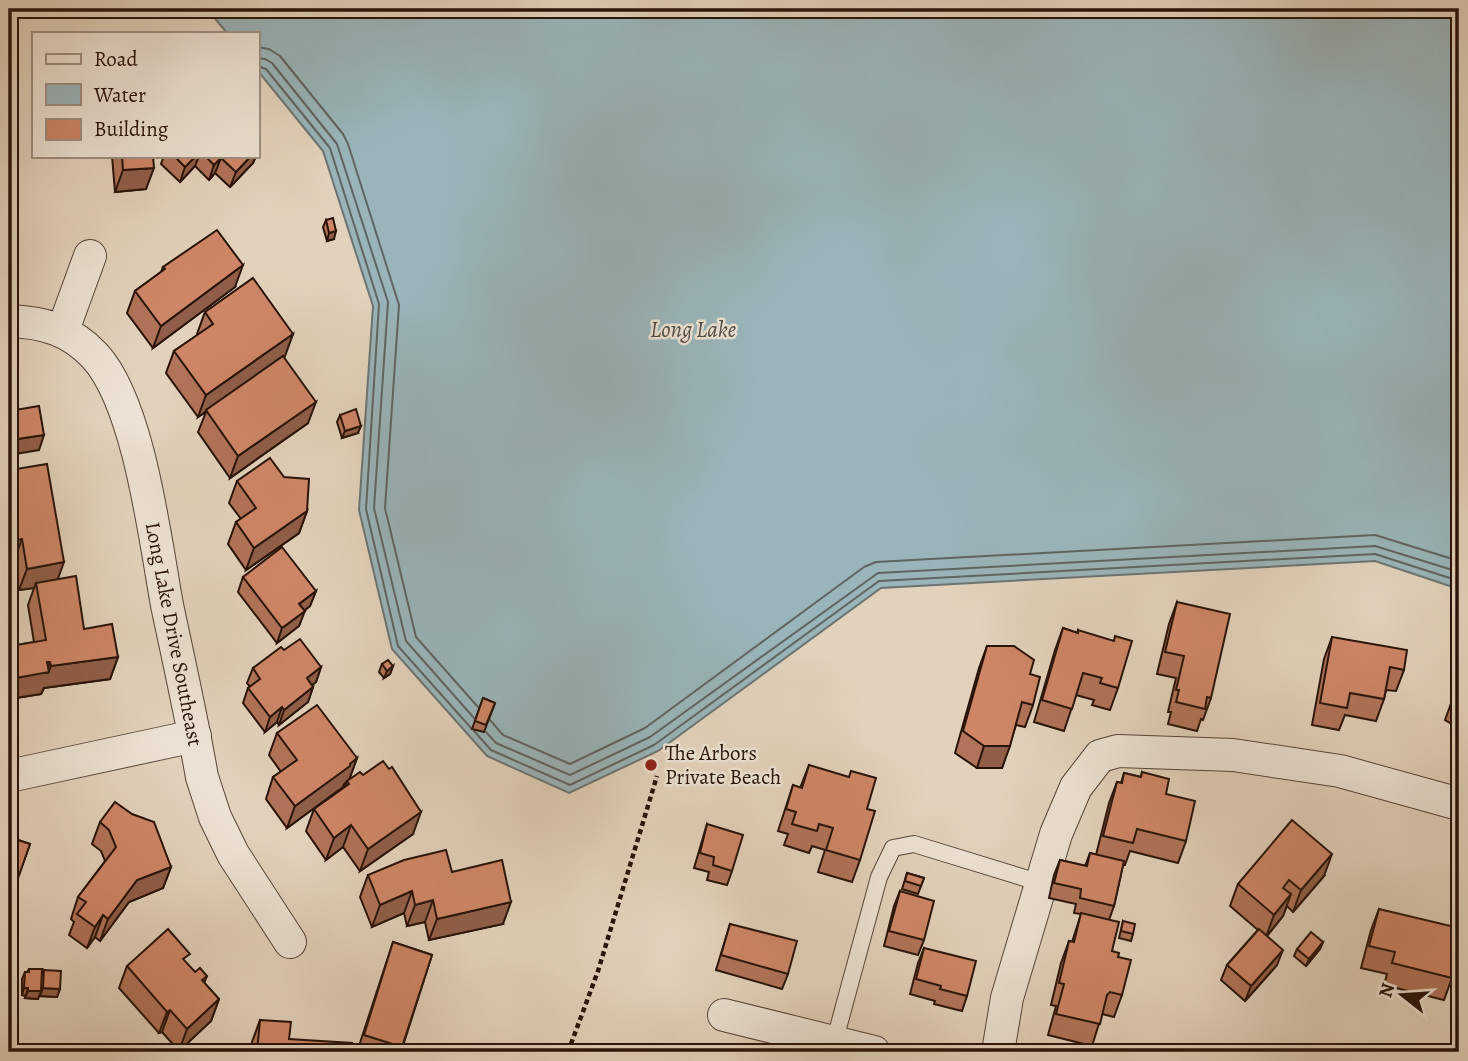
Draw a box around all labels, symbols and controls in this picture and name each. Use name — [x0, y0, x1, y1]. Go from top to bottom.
legend — [32, 32, 259, 158]
text: Road — [94, 45, 138, 73]
text: Water — [93, 81, 146, 109]
text: Building — [94, 115, 169, 143]
water label: Long Lake — [650, 314, 736, 345]
street label: Long Lake Drive Southeast — [139, 519, 209, 749]
place label: The Arbors Private Beach — [665, 739, 781, 791]
marker: The Arbors Private Beach — [643, 757, 659, 773]
north arrow — [1366, 960, 1436, 1030]
text: N — [1372, 980, 1401, 1001]

